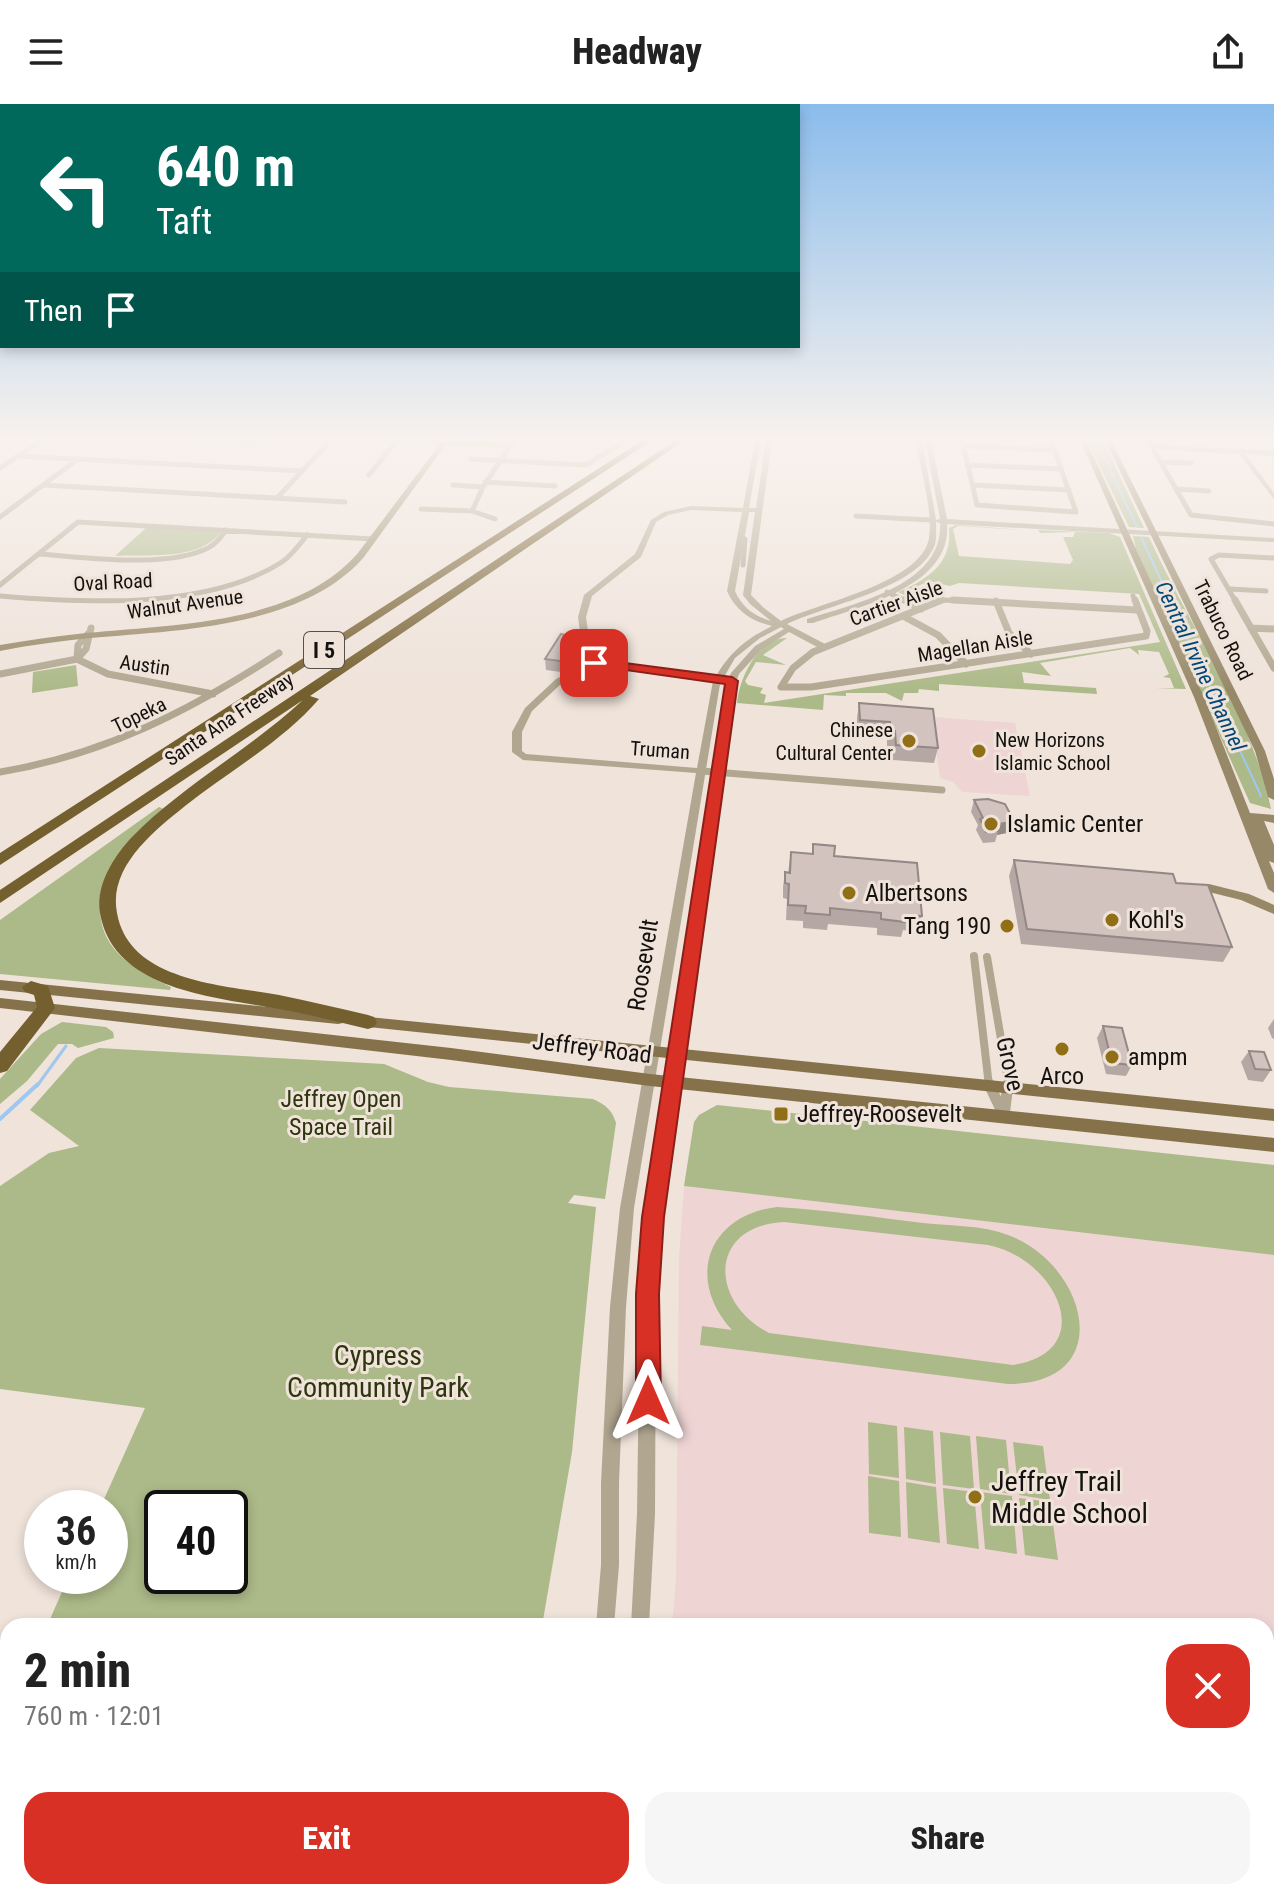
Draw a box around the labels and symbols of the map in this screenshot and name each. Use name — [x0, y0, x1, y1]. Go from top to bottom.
street label: Oval Road — [73, 568, 153, 596]
street label: Cartier Aisle — [846, 575, 946, 631]
street label: Trabuco Road — [1188, 576, 1258, 684]
water label: Central Irvine Channel — [1150, 577, 1251, 756]
street label: Walnut Avenue — [126, 584, 244, 624]
street label: Magellan Aisle — [916, 625, 1034, 667]
pin — [560, 629, 628, 697]
road number: I 5 — [304, 632, 344, 668]
street label: Austin — [118, 650, 172, 680]
street label: Santa Ana Freeway — [160, 667, 298, 771]
street label: Topeka — [108, 692, 170, 738]
place label: Chinese Cultural Center — [776, 718, 893, 765]
place label: New Horizons Islamic School — [995, 728, 1111, 775]
marker: Chinese Cultural Center — [900, 732, 918, 750]
street label: Truman — [629, 736, 691, 764]
marker: New Horizons Islamic School — [970, 742, 988, 760]
place label: Islamic Center — [1007, 810, 1143, 838]
marker: Islamic Center — [982, 815, 1000, 833]
place label: Albertsons — [865, 879, 968, 907]
marker: Albertsons — [840, 884, 858, 902]
place label: Kohl's — [1128, 906, 1184, 934]
marker: Kohl's — [1103, 911, 1121, 929]
place label: Tang 190 — [904, 912, 991, 940]
street label: Roosevelt — [622, 917, 664, 1013]
marker: Tang 190 — [998, 917, 1016, 935]
street label: Jeffrey Road — [531, 1027, 653, 1069]
street label: Grove — [990, 1034, 1030, 1094]
marker: Arco — [1053, 1040, 1071, 1058]
place label: ampm — [1128, 1043, 1187, 1071]
marker: ampm — [1103, 1048, 1121, 1066]
place label: Arco — [1040, 1062, 1084, 1090]
park label: Jeffrey Open Space Trail — [281, 1085, 401, 1141]
place label: Jeffrey-Roosevelt — [797, 1100, 962, 1128]
marker: Jeffrey-Roosevelt — [772, 1105, 790, 1123]
park label: Cypress Community Park — [287, 1339, 469, 1404]
position arrow — [606, 1359, 690, 1443]
place label: Jeffrey Trail Middle School — [991, 1465, 1148, 1530]
marker: Jeffrey Trail Middle School — [966, 1488, 984, 1506]
speed limit sign: 40 — [144, 1490, 248, 1594]

